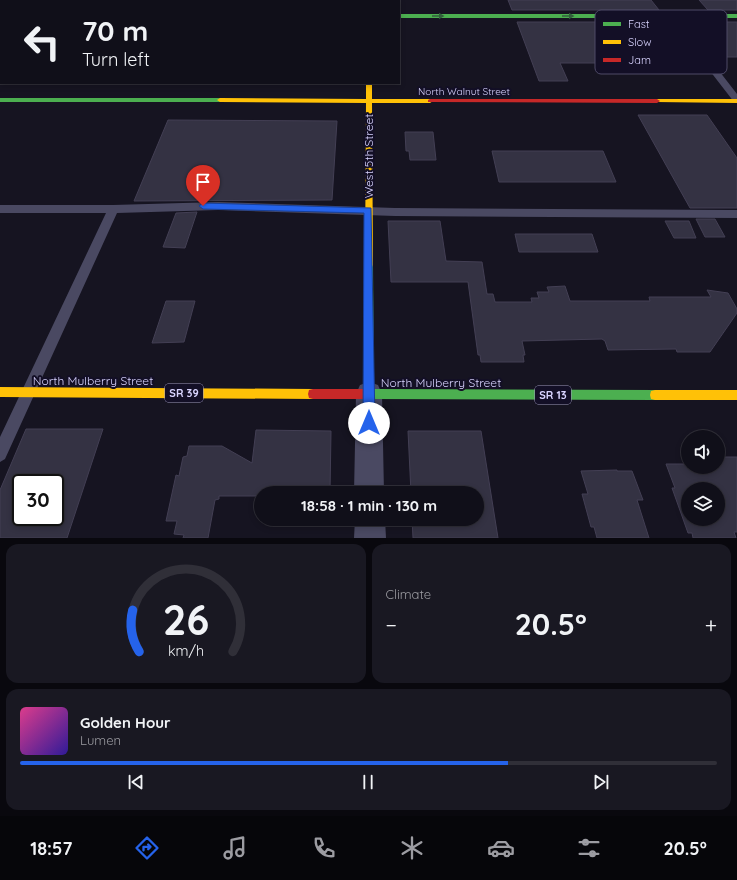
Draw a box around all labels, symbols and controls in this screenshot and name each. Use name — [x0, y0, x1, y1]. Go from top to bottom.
legend — [595, 10, 727, 74]
text: 70 m — [82, 13, 148, 48]
one-way arrow — [432, 13, 445, 19]
one-way arrow — [562, 13, 575, 19]
icon: left — [16, 16, 68, 68]
text: Fast — [628, 17, 650, 31]
text: Slow — [628, 35, 652, 49]
text: Turn left — [82, 48, 150, 71]
text: Jam — [628, 53, 651, 67]
street label: North Walnut Street — [418, 85, 511, 98]
street label: West 5th Street — [361, 114, 376, 198]
pin — [186, 165, 220, 206]
icon: arrive — [192, 171, 214, 193]
street label: North Mulberry Street — [33, 373, 153, 388]
street label: North Mulberry Street — [381, 375, 501, 390]
road number: SR 39 — [165, 384, 203, 402]
road number: SR 13 — [535, 386, 571, 404]
position arrow — [348, 402, 390, 444]
map controls — [681, 430, 725, 526]
button: sound — [681, 430, 725, 474]
speed limit sign: 30 — [12, 474, 64, 526]
button: layers — [681, 482, 725, 526]
text: 18:58 · 1 min · 130 m — [301, 496, 437, 515]
text: Climate — [386, 586, 431, 602]
text: 26 — [162, 592, 209, 644]
text: 20.5° — [515, 605, 587, 643]
text: − — [386, 611, 397, 639]
text: + — [705, 611, 717, 639]
text: km/h — [168, 641, 204, 659]
text: Golden Hour — [80, 713, 171, 732]
text: Lumen — [80, 732, 121, 748]
icon: previous — [125, 771, 147, 793]
icon: pause — [357, 771, 379, 793]
icon: next — [590, 771, 612, 793]
icon: directions — [133, 834, 161, 862]
icon: music — [221, 834, 249, 862]
icon: phone — [310, 834, 338, 862]
icon: climate — [398, 834, 426, 862]
icon: car — [487, 834, 515, 862]
icon: filters — [575, 834, 603, 862]
text: 18:57 — [30, 837, 72, 860]
text: 20.5° — [664, 837, 707, 860]

